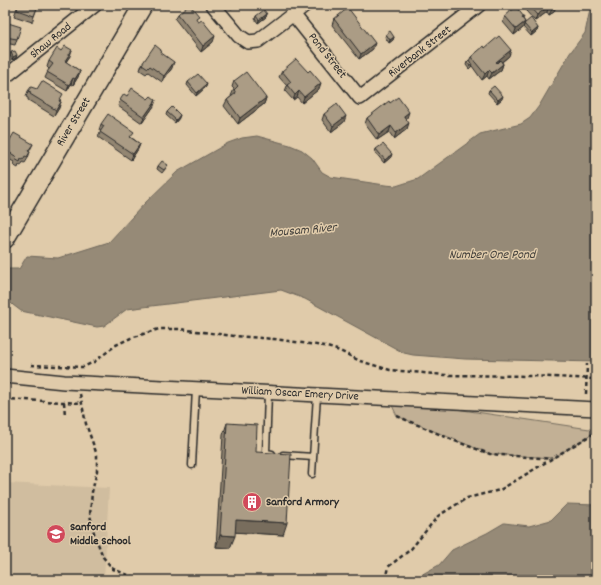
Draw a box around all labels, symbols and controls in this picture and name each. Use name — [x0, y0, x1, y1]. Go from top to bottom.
street label: Shaw Road — [26, 19, 76, 63]
street label: Riverbank Street — [385, 22, 456, 82]
street label: Pond Street — [304, 30, 351, 83]
street label: River Street — [53, 94, 96, 150]
water label: Mousam River — [269, 218, 339, 243]
water label: Number One Pond — [449, 246, 537, 265]
street label: William Oscar Emery Drive — [241, 382, 359, 406]
building icon: Sanford Armory — [241, 491, 263, 513]
place label: Sanford Armory — [266, 494, 340, 511]
place label: Sanford Middle School — [70, 519, 131, 550]
school or university icon: Sanford Middle School — [45, 523, 67, 545]

